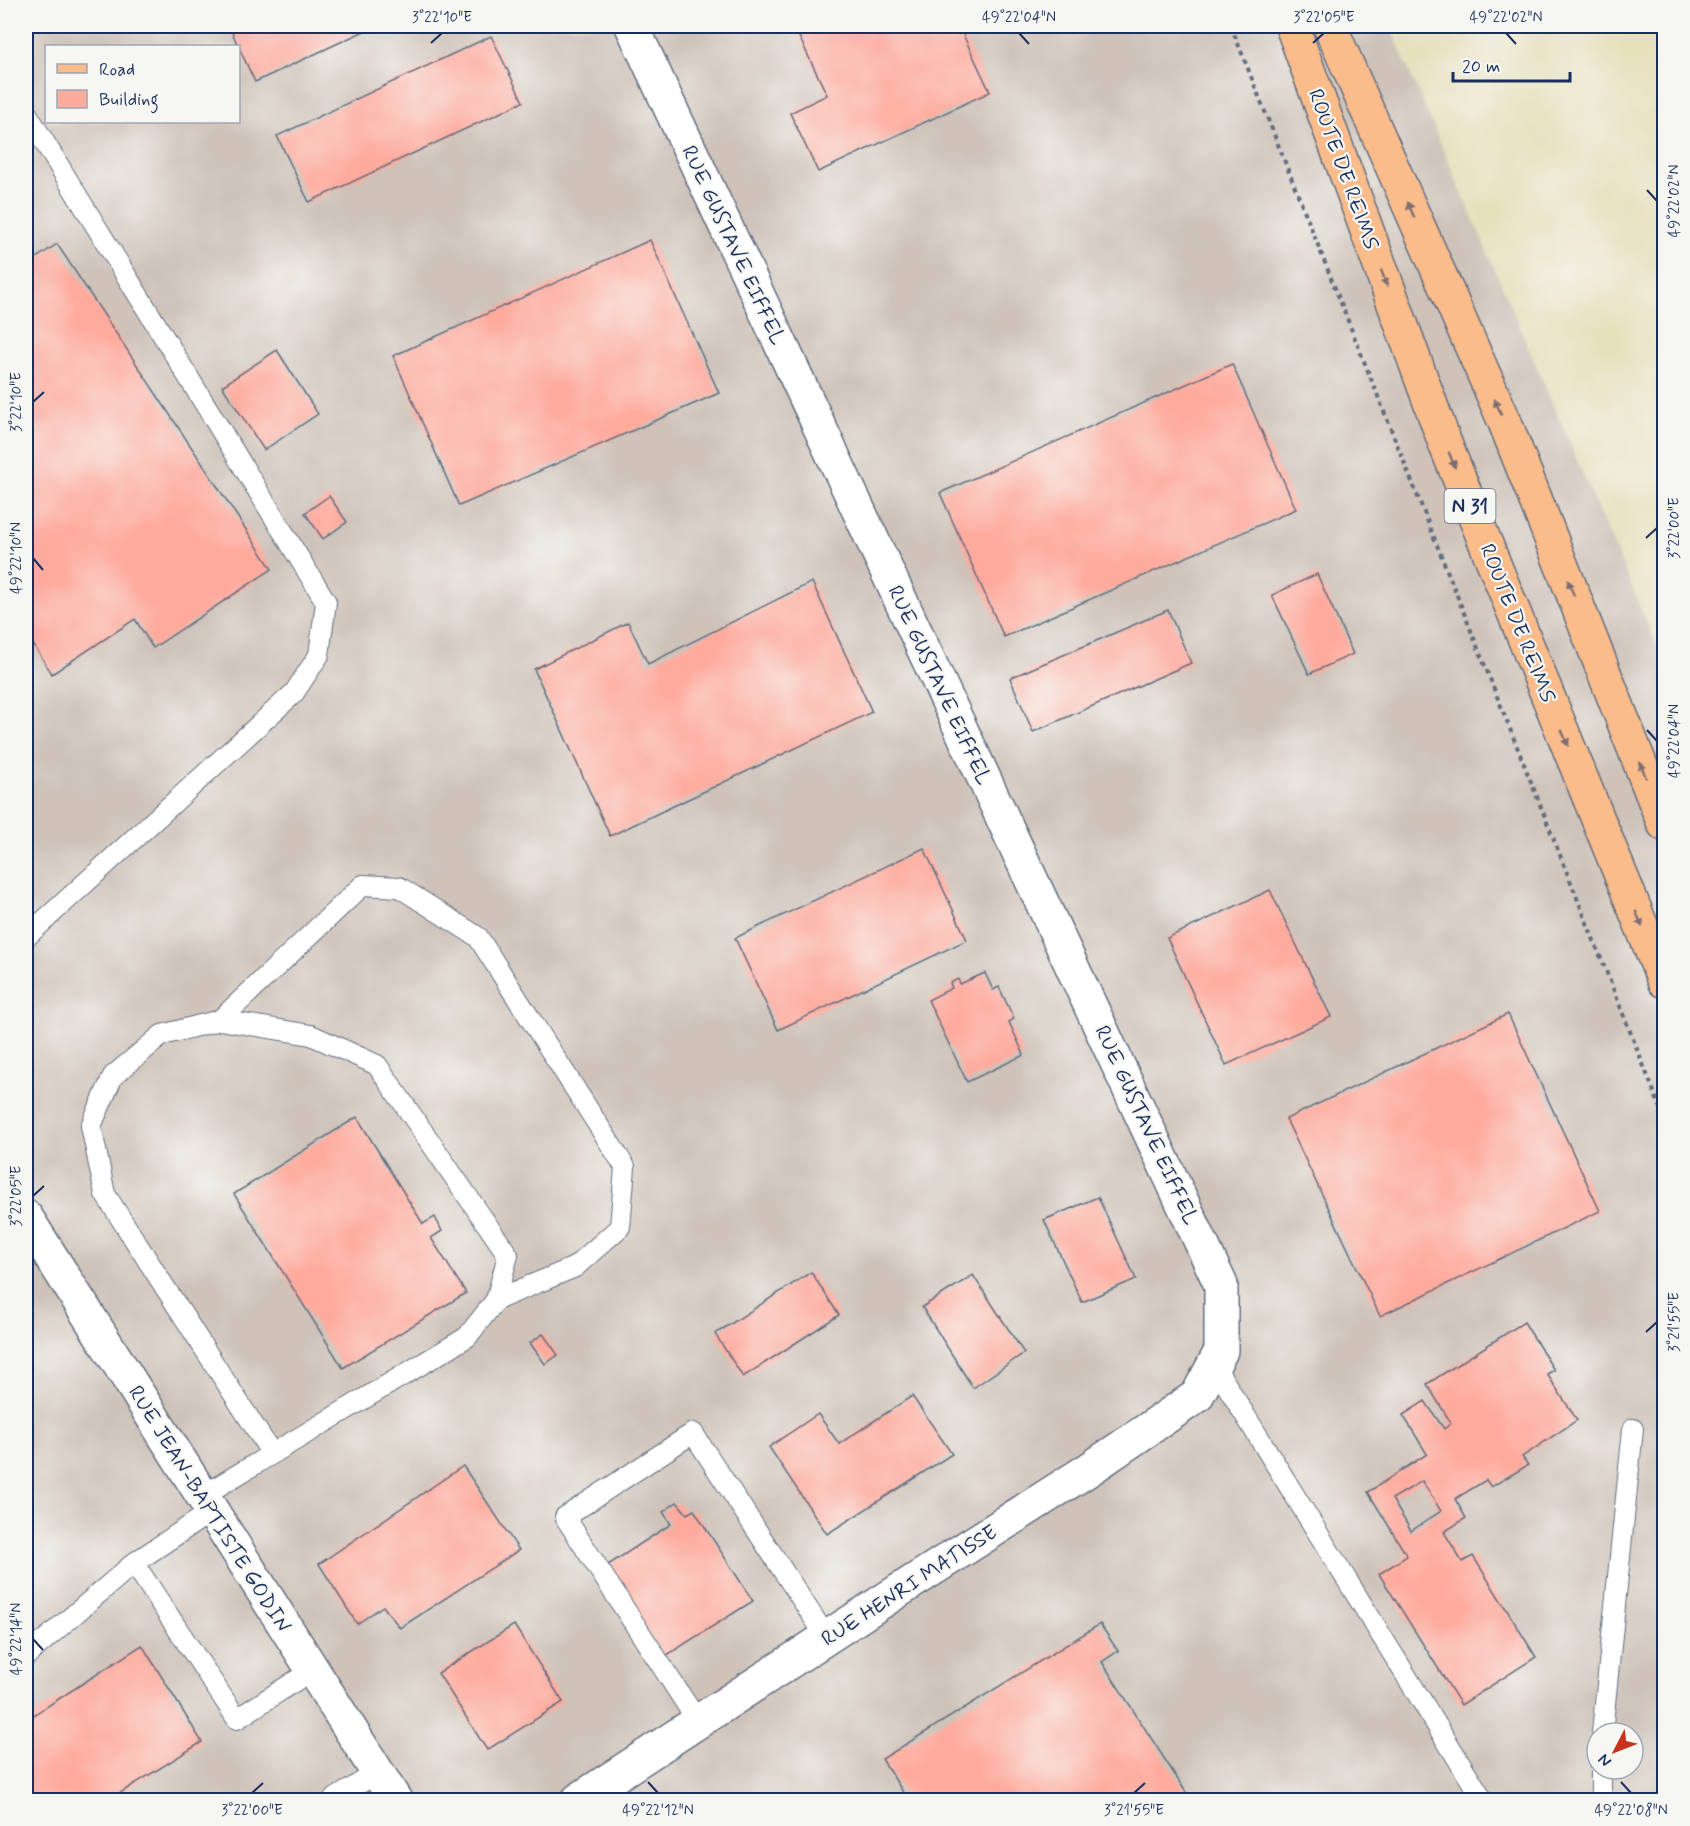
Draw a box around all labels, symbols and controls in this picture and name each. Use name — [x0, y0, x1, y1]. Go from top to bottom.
text: 3°22'10"E — [412, 8, 472, 28]
text: 49°22'04"N — [982, 8, 1056, 28]
text: 3°22'05"E — [1294, 8, 1355, 28]
text: 49°22'02"N — [1470, 8, 1542, 28]
legend — [45, 45, 240, 123]
scale bar — [1453, 45, 1570, 83]
text: 20 m — [1462, 55, 1500, 79]
text: Road — [99, 58, 135, 82]
street label: ROUTE DE REIMS — [1301, 85, 1385, 254]
text: Building — [99, 88, 159, 114]
street label: RUE GUSTAVE EIFFEL — [674, 141, 792, 350]
text: 49°22'02"N — [1665, 165, 1685, 237]
one-way arrow — [1406, 200, 1416, 218]
one-way arrow — [1380, 269, 1390, 287]
text: 3°22'10"E — [7, 372, 27, 432]
one-way arrow — [1494, 399, 1503, 416]
one-way arrow — [1447, 452, 1457, 470]
road number: N 31 — [1444, 489, 1496, 523]
text: 3°22'00"E — [1665, 497, 1685, 559]
text: 49°22'10"N — [7, 522, 27, 594]
street label: ROUTE DE REIMS — [1472, 540, 1562, 707]
one-way arrow — [1566, 579, 1576, 597]
street label: RUE GUSTAVE EIFFEL — [880, 581, 998, 790]
text: 49°22'04"N — [1665, 704, 1685, 778]
one-way arrow — [1561, 729, 1570, 747]
one-way arrow — [1638, 760, 1648, 778]
one-way arrow — [1634, 910, 1644, 928]
street label: RUE GUSTAVE EIFFEL — [1087, 1021, 1205, 1230]
text: 3°22'05"E — [7, 1165, 27, 1226]
text: 3°21'55"E — [1665, 1292, 1685, 1352]
street label: RUE JEAN-BAPTISTE GODIN — [121, 1380, 297, 1639]
street label: RUE HENRI MATISSE — [816, 1518, 1003, 1653]
text: 49°22'14"N — [7, 1603, 27, 1675]
north arrow — [1585, 1721, 1645, 1781]
text: N — [1594, 1749, 1616, 1771]
text: 3°22'00"E — [221, 1801, 283, 1821]
text: 49°22'12"N — [622, 1801, 694, 1821]
text: 3°21'55"E — [1104, 1801, 1164, 1821]
text: 49°22'08"N — [1594, 1801, 1668, 1821]

